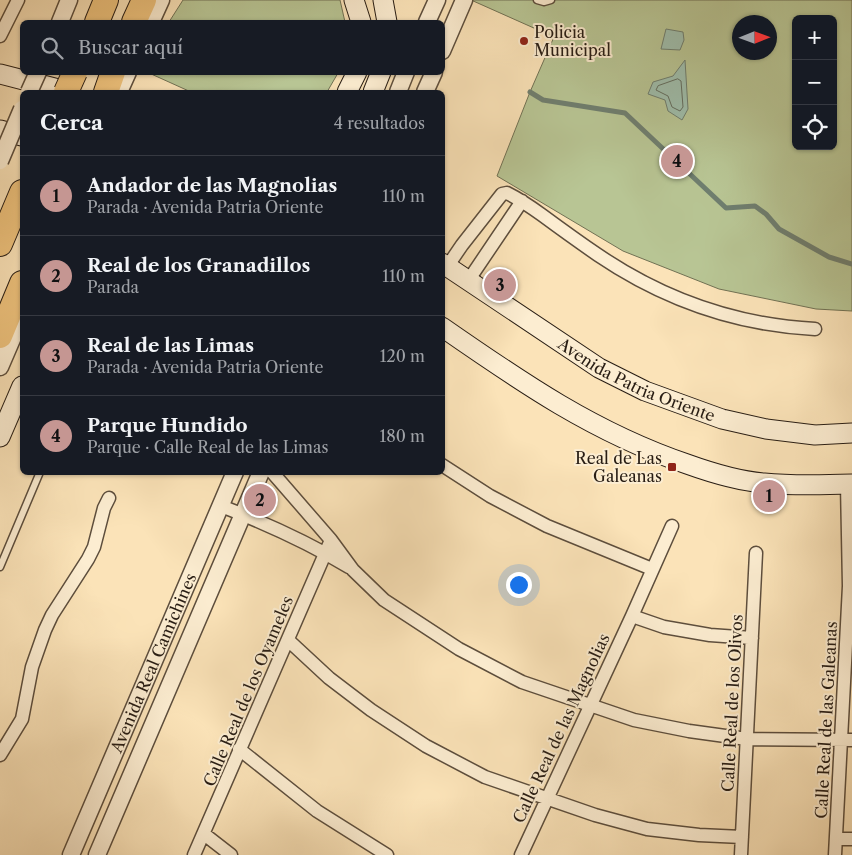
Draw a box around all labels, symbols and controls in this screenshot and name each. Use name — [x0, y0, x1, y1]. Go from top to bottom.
north arrow — [732, 15, 777, 60]
map controls — [792, 15, 837, 150]
button: + — [792, 15, 837, 60]
search box — [20, 20, 445, 75]
place label: Policia Municipal — [534, 22, 611, 60]
icon: search — [38, 34, 66, 62]
marker: Policia Municipal — [518, 35, 530, 47]
text: Buscar aquí — [78, 36, 183, 59]
button: − — [792, 60, 837, 105]
button: locate — [792, 105, 837, 150]
text: Cerca — [40, 110, 103, 135]
text: 4 resultados — [334, 113, 425, 133]
pin: 4 — [661, 142, 693, 180]
text: Andador de las Magnolias — [87, 174, 337, 197]
text: 1 — [52, 186, 60, 206]
text: 110 m — [382, 186, 425, 206]
text: Parada · Avenida Patria Oriente — [87, 197, 324, 217]
text: Real de los Granadillos — [87, 254, 310, 277]
text: 2 — [51, 266, 61, 286]
text: 110 m — [382, 266, 425, 286]
pin: 3 — [484, 266, 516, 304]
text: Parada — [87, 277, 139, 297]
street label: Avenida Patria Oriente — [553, 333, 718, 426]
text: Real de las Limas — [87, 334, 254, 357]
text: 3 — [51, 346, 61, 366]
text: 120 m — [380, 346, 425, 366]
text: Parada · Avenida Patria Oriente — [87, 357, 324, 377]
text: Parque Hundido — [87, 414, 248, 437]
text: 4 — [51, 426, 61, 446]
text: 180 m — [379, 426, 425, 446]
text: Parque · Calle Real de las Limas — [87, 437, 328, 457]
place label: Real de Las Galeanas — [575, 448, 662, 486]
marker: Real de Las Galeanas — [666, 461, 678, 473]
pin: 1 — [753, 477, 785, 515]
pin: 2 — [244, 481, 276, 519]
street label: Avenida Real Camichines — [106, 570, 200, 757]
your location — [506, 572, 532, 598]
street label: Calle Real de los Oyameles — [199, 593, 297, 789]
street label: Calle Real de los Olivos — [717, 614, 747, 792]
street label: Calle Real de las Galeanas — [811, 621, 841, 819]
street label: Calle Real de las Magnolias — [508, 630, 614, 826]

